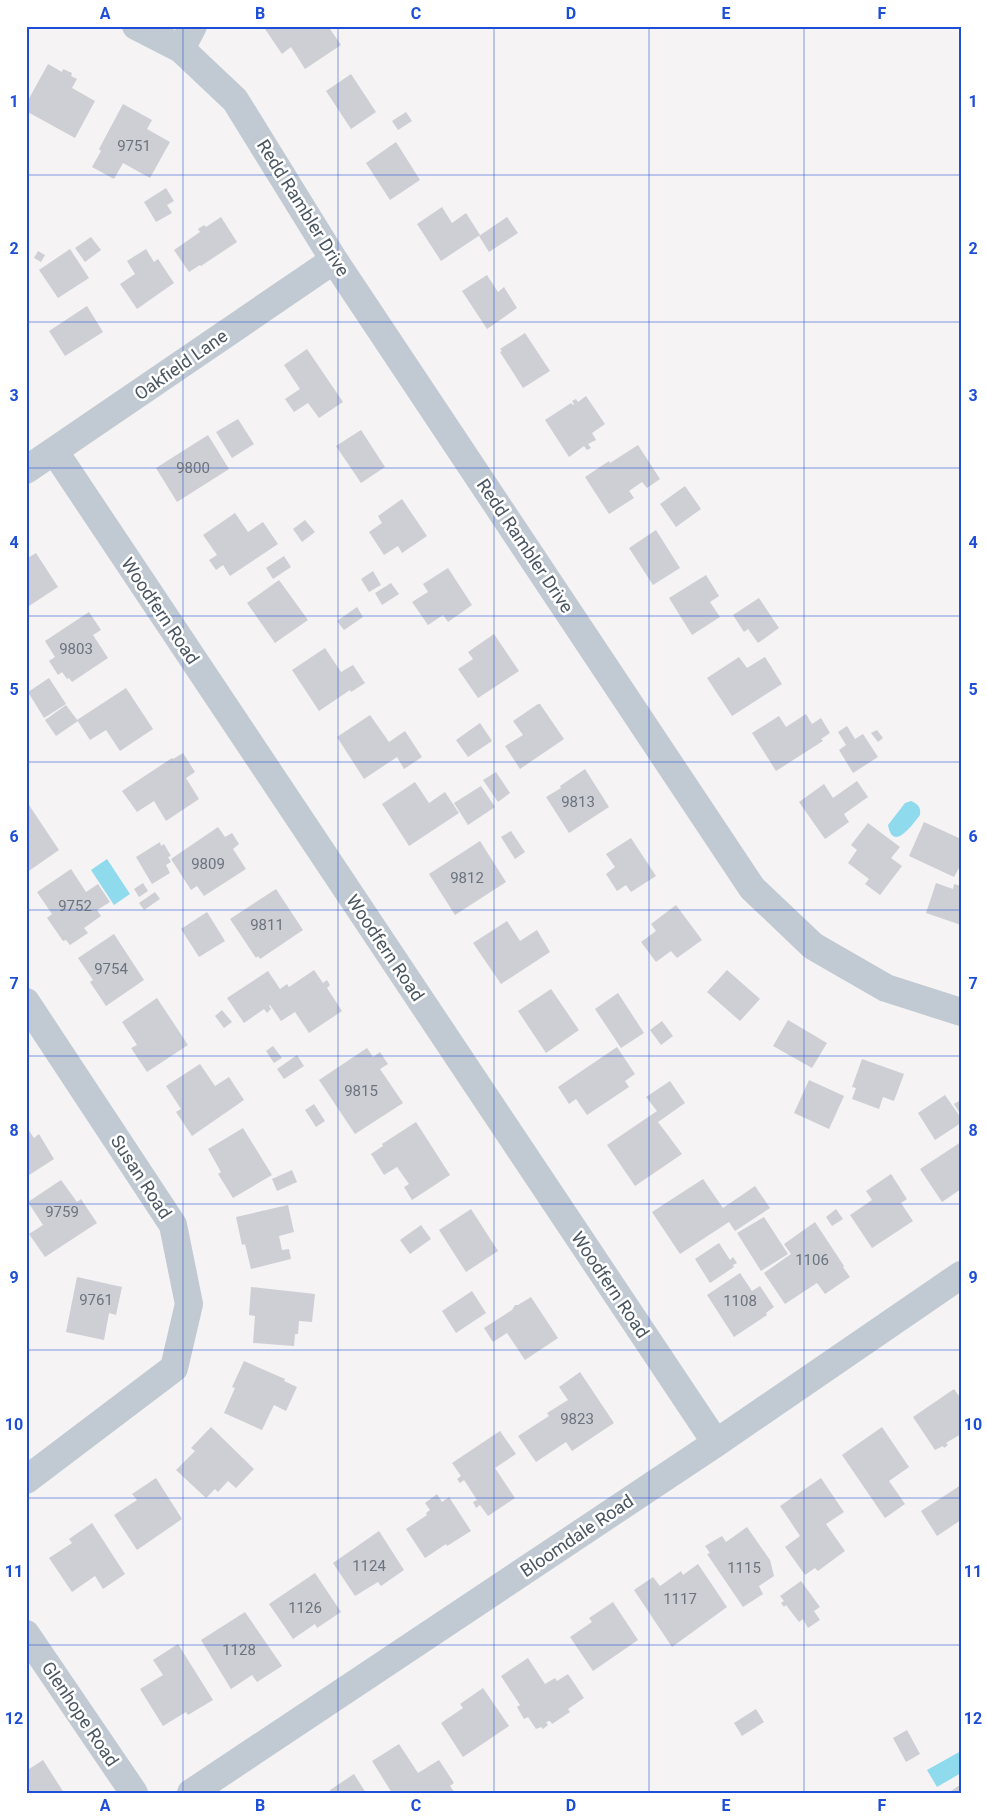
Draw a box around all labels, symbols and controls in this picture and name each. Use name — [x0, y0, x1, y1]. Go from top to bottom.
text: A — [100, 4, 111, 23]
text: B — [255, 4, 265, 23]
text: C — [411, 4, 421, 23]
text: D — [566, 4, 576, 23]
text: E — [722, 4, 731, 23]
text: F — [878, 4, 887, 23]
text: 1 — [9, 92, 19, 111]
text: 1 — [968, 92, 978, 111]
street label: Redd Rambler Drive — [253, 136, 354, 280]
house number: 9751 — [117, 137, 151, 155]
text: 2 — [9, 239, 19, 258]
text: 2 — [968, 239, 978, 258]
street label: Oakfield Lane — [130, 325, 231, 404]
text: 3 — [9, 386, 19, 405]
text: 3 — [968, 386, 978, 405]
house number: 9800 — [176, 459, 210, 477]
street label: Redd Rambler Drive — [473, 475, 578, 617]
text: 4 — [9, 533, 19, 552]
text: 4 — [968, 533, 978, 552]
street label: Woodfern Road — [117, 554, 204, 668]
house number: 9803 — [59, 640, 93, 658]
text: 5 — [9, 680, 19, 699]
text: 5 — [968, 680, 978, 699]
house number: 9813 — [561, 793, 595, 811]
text: 6 — [9, 827, 19, 846]
text: 6 — [968, 827, 978, 846]
house number: 9809 — [191, 855, 225, 873]
house number: 9812 — [450, 869, 484, 887]
street label: Woodfern Road — [342, 891, 429, 1005]
house number: 9752 — [58, 897, 92, 915]
house number: 9811 — [250, 916, 284, 934]
house number: 9754 — [94, 960, 128, 978]
text: 7 — [9, 974, 19, 993]
text: 7 — [968, 974, 978, 993]
house number: 9815 — [344, 1082, 378, 1100]
text: 8 — [9, 1121, 19, 1140]
text: 8 — [968, 1121, 978, 1140]
street label: Susan Road — [107, 1131, 176, 1222]
house number: 9759 — [45, 1203, 79, 1221]
street label: Woodfern Road — [567, 1228, 654, 1342]
house number: 1106 — [795, 1251, 829, 1269]
text: 9 — [9, 1268, 19, 1287]
text: 9 — [968, 1268, 978, 1287]
house number: 9761 — [79, 1291, 113, 1309]
house number: 1108 — [723, 1292, 757, 1310]
house number: 9823 — [560, 1410, 594, 1428]
text: 10 — [5, 1415, 23, 1434]
text: 10 — [964, 1415, 982, 1434]
street label: Bloomdale Road — [516, 1490, 637, 1581]
house number: 1124 — [352, 1557, 386, 1575]
house number: 1115 — [727, 1559, 761, 1577]
text: 11 — [5, 1562, 23, 1581]
text: 11 — [964, 1562, 982, 1581]
house number: 1117 — [663, 1590, 697, 1608]
house number: 1126 — [288, 1599, 322, 1617]
house number: 1128 — [222, 1641, 256, 1659]
street label: Glenhope Road — [38, 1657, 123, 1770]
text: 12 — [5, 1709, 23, 1728]
text: 12 — [964, 1709, 982, 1728]
text: A — [100, 1796, 111, 1815]
text: B — [255, 1796, 265, 1815]
text: C — [411, 1796, 421, 1815]
text: D — [566, 1796, 576, 1815]
text: E — [722, 1796, 731, 1815]
text: F — [878, 1796, 887, 1815]

